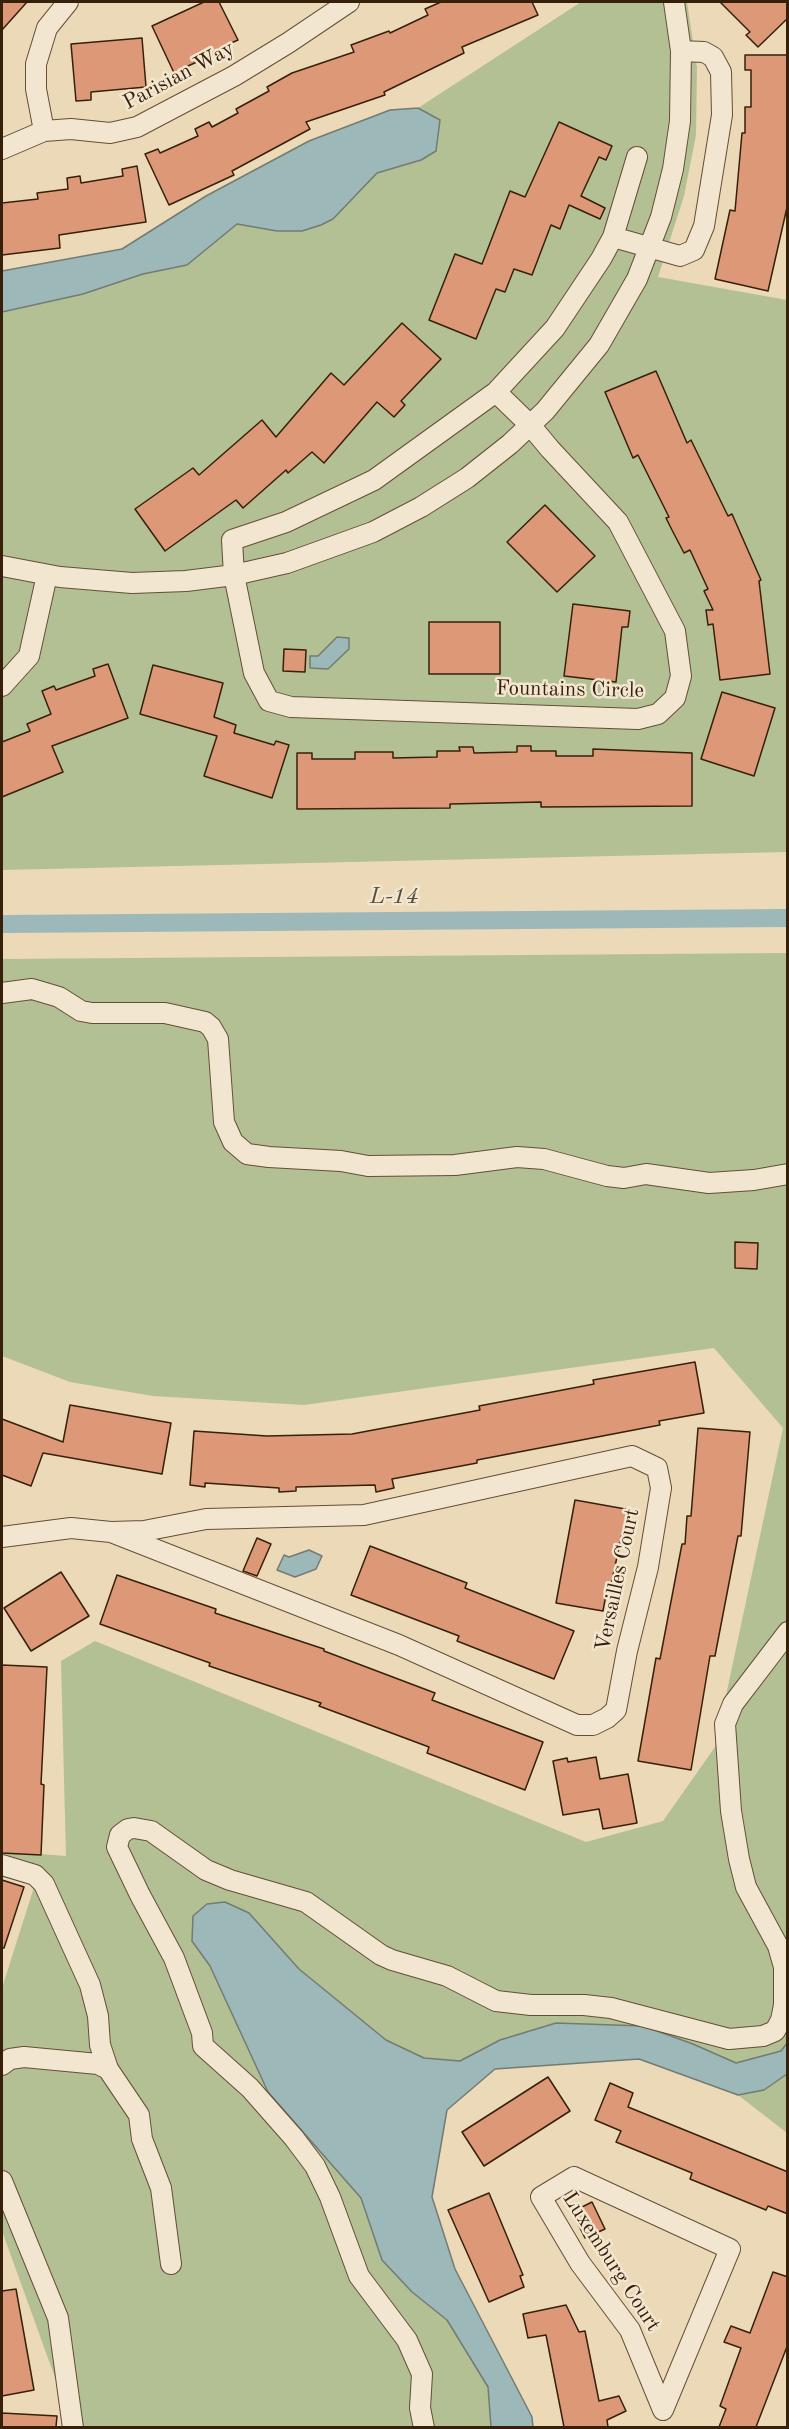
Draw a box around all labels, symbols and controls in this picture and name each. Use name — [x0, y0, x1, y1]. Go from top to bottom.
street label: Parisian Way — [119, 36, 239, 116]
street label: Fountains Circle — [496, 676, 644, 704]
water label: L-14 — [370, 884, 418, 910]
street label: Versailles Court — [591, 1506, 645, 1654]
street label: Luxemburg Court — [556, 2187, 666, 2337]

